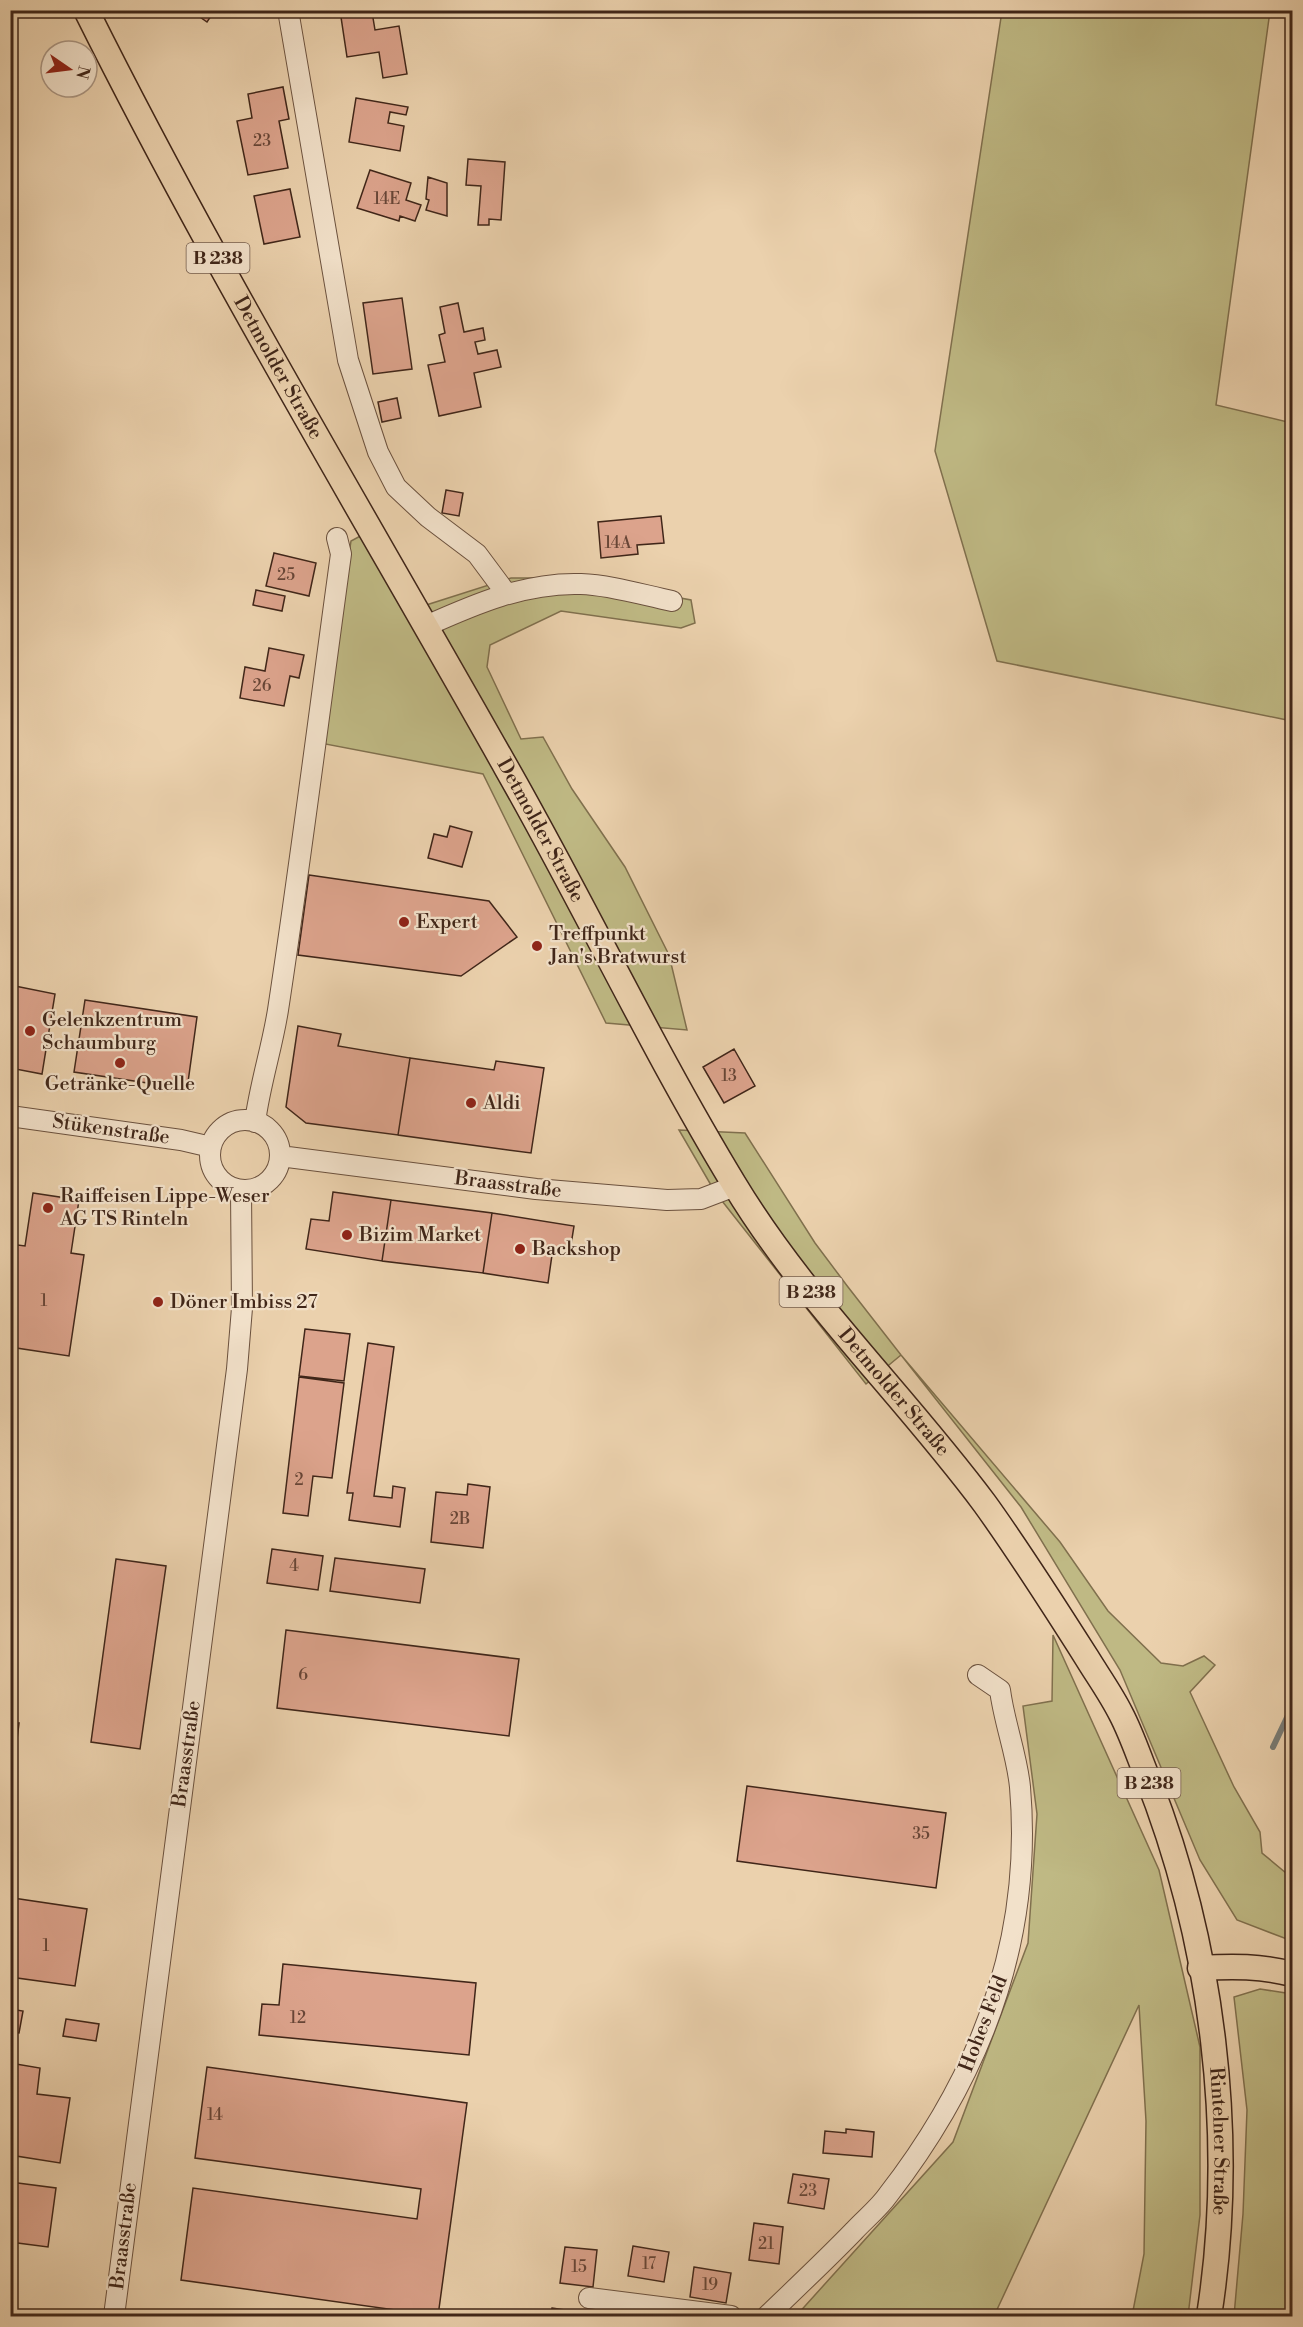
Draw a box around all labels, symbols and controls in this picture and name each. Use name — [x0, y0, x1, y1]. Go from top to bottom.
north arrow — [39, 39, 99, 99]
text: N — [71, 64, 94, 81]
house number: 23 — [253, 131, 271, 151]
house number: 14E — [374, 189, 400, 209]
road number: B 238 — [186, 243, 250, 273]
street label: Detmolder Straße — [228, 292, 328, 444]
house number: 14A — [605, 533, 632, 553]
house number: 25 — [277, 565, 295, 585]
house number: 26 — [253, 676, 272, 696]
street label: Detmolder Straße — [491, 754, 590, 907]
place label: Expert — [416, 910, 478, 935]
marker: Expert — [397, 915, 411, 929]
place label: Treffpunkt Jan's Bratwurst — [548, 922, 686, 970]
marker: Treffpunkt Jan's Bratwurst — [530, 939, 544, 953]
place label: Gelenkzentrum Schaumburg — [42, 1008, 183, 1056]
marker: Gelenkzentrum Schaumburg — [23, 1024, 37, 1038]
marker: Getränke-Quelle — [113, 1056, 127, 1070]
house number: 13 — [721, 1066, 737, 1086]
place label: Getränke-Quelle — [45, 1072, 195, 1097]
place label: Aldi — [482, 1091, 521, 1116]
marker: Aldi — [464, 1096, 478, 1110]
street label: Stükenstraße — [51, 1109, 171, 1151]
street label: Braasstraße — [452, 1166, 563, 1204]
place label: Raiffeisen Lippe-Weser AG TS Rinteln — [59, 1184, 270, 1232]
marker: Raiffeisen Lippe-Weser AG TS Rinteln — [41, 1201, 55, 1215]
place label: Bizim Market — [358, 1223, 481, 1248]
marker: Bizim Market — [340, 1228, 354, 1242]
place label: Backshop — [531, 1237, 621, 1262]
marker: Backshop — [513, 1242, 527, 1256]
road number: B 238 — [780, 1277, 842, 1307]
place label: Döner Imbiss 27 — [170, 1290, 318, 1315]
house number: 1 — [41, 1291, 48, 1311]
marker: Döner Imbiss 27 — [151, 1295, 165, 1309]
street label: Detmolder Straße — [833, 1323, 955, 1461]
house number: 2 — [294, 1470, 304, 1490]
house number: 2B — [450, 1509, 470, 1529]
house number: 4 — [289, 1556, 299, 1576]
house number: 6 — [298, 1665, 308, 1685]
street label: Braasstraße — [167, 1699, 207, 1810]
road number: B 238 — [1118, 1768, 1180, 1798]
house number: 35 — [912, 1824, 930, 1844]
house number: 1 — [43, 1936, 50, 1956]
street label: Hohes Feld — [954, 1972, 1014, 2076]
house number: 12 — [290, 2008, 306, 2028]
street label: Rintelner Straße — [1203, 2066, 1233, 2216]
house number: 14 — [207, 2105, 223, 2125]
street label: Braasstraße — [105, 2181, 143, 2292]
house number: 23 — [799, 2181, 817, 2201]
house number: 21 — [758, 2234, 774, 2254]
house number: 17 — [642, 2254, 656, 2274]
house number: 15 — [571, 2257, 587, 2277]
house number: 19 — [702, 2275, 718, 2295]

